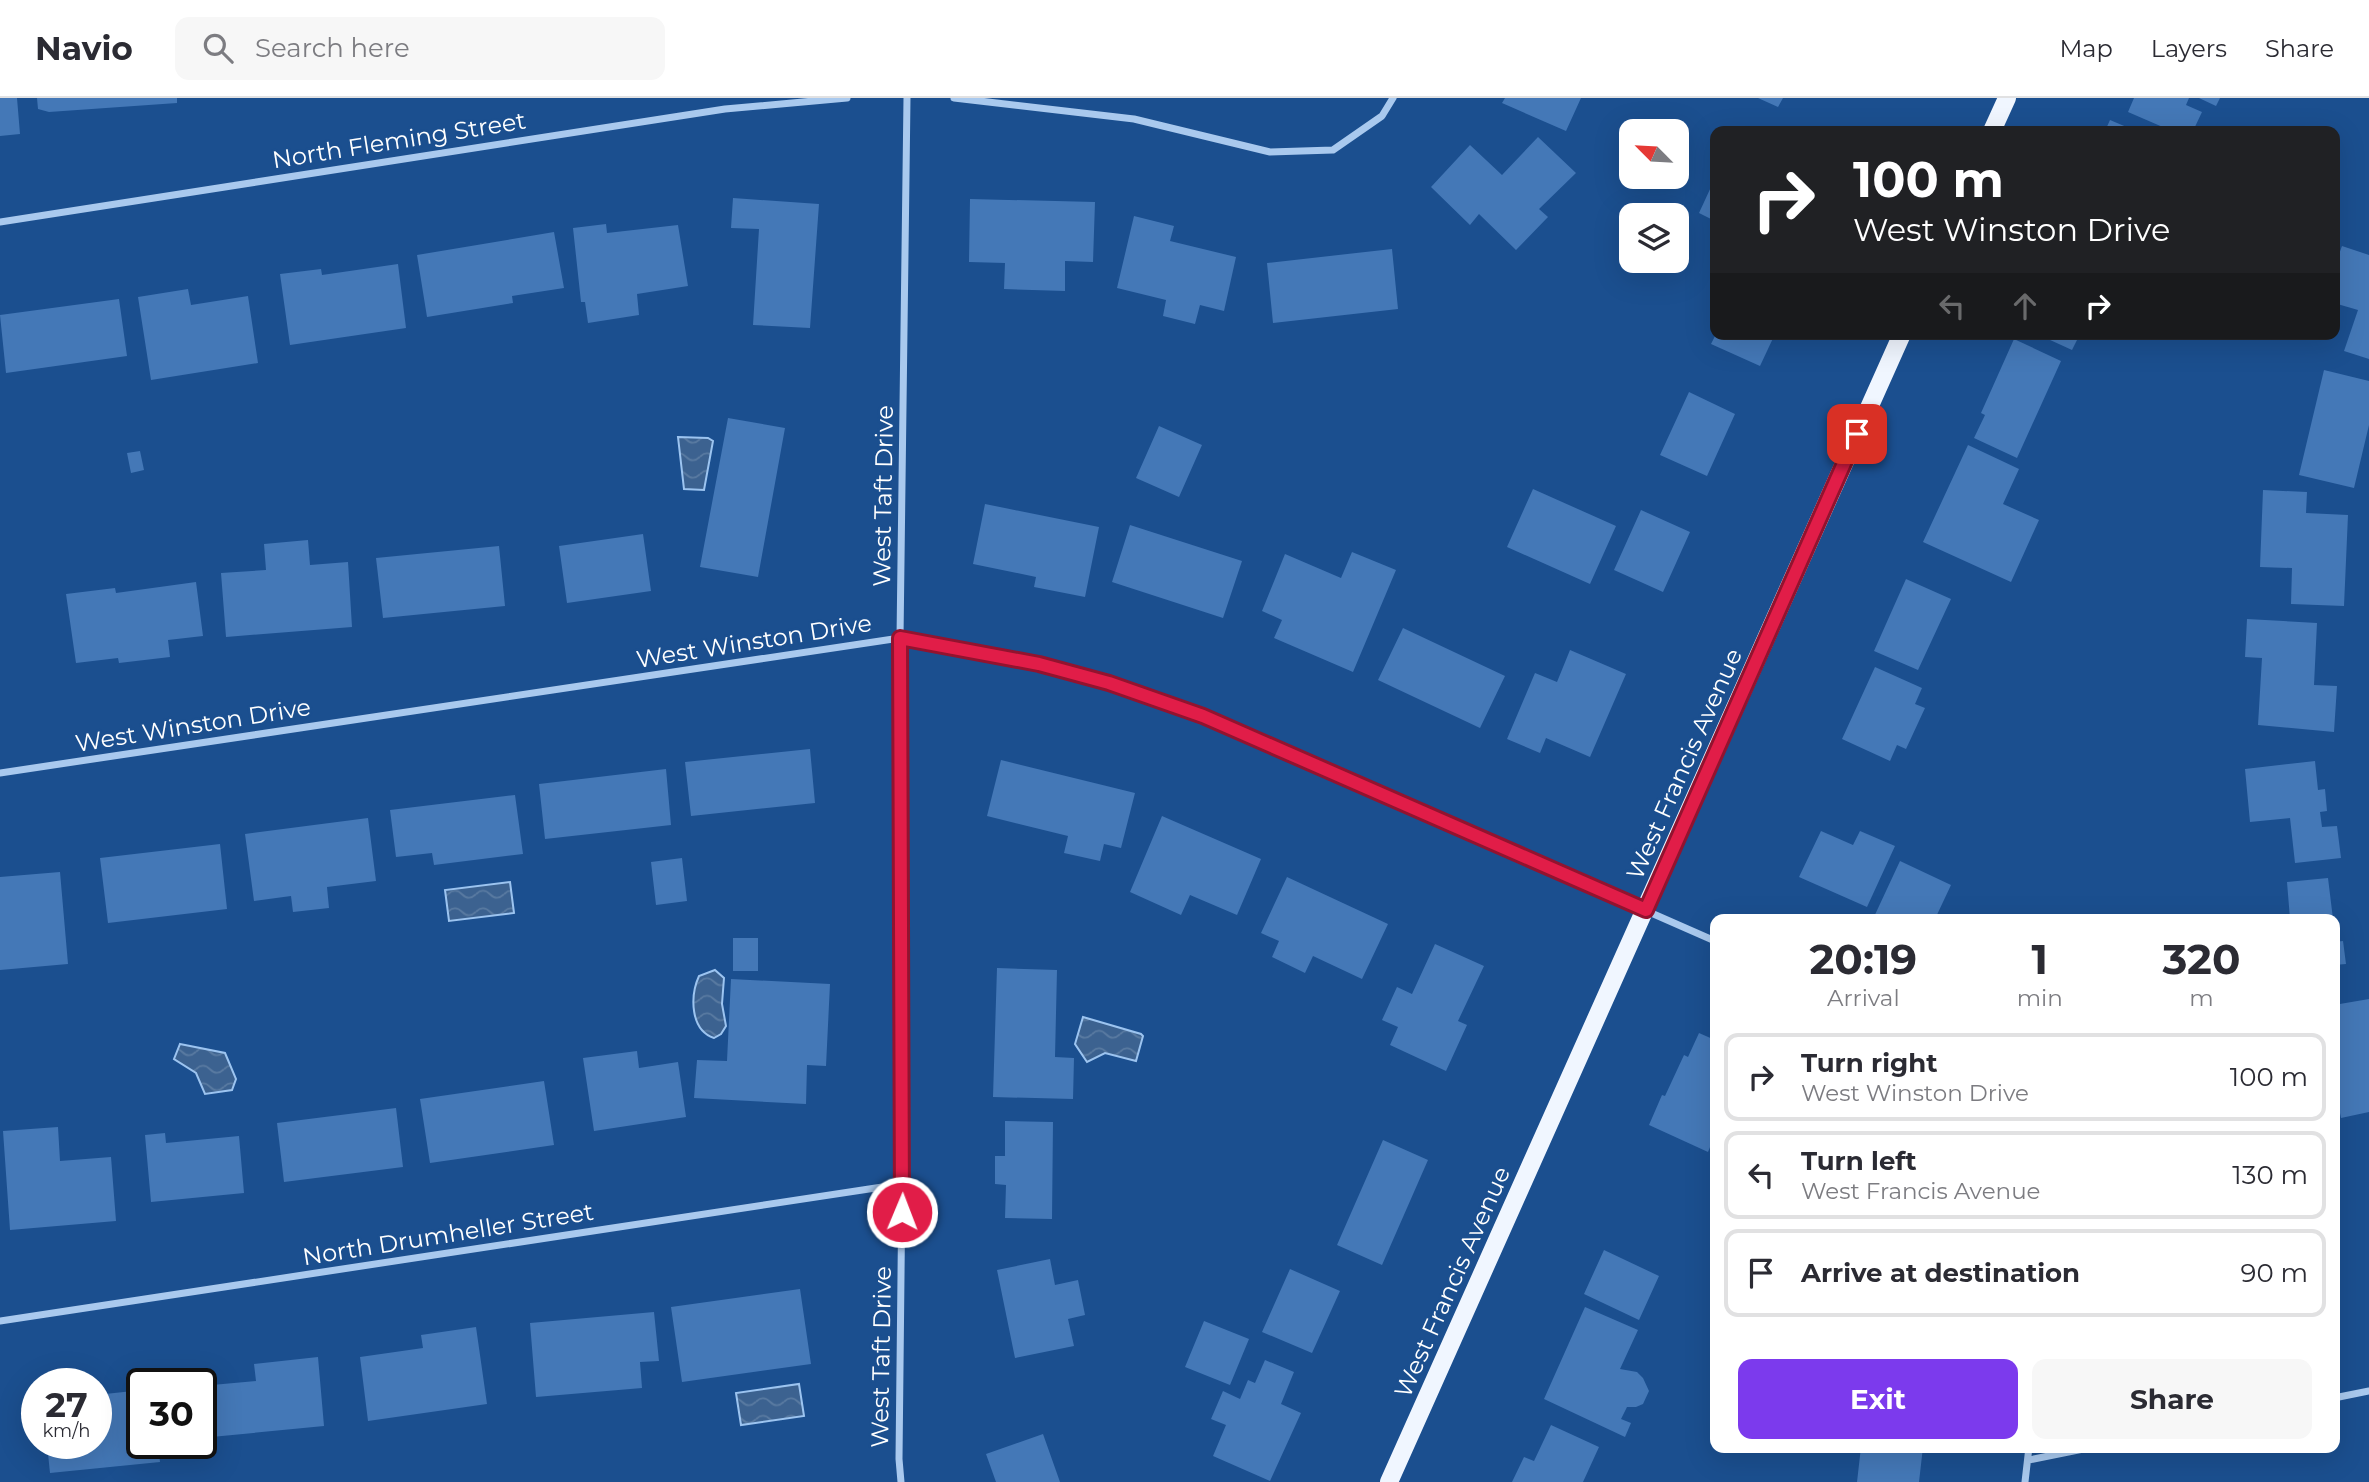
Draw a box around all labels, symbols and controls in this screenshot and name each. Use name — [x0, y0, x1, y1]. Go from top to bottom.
search box — [175, 17, 665, 80]
text: Navio — [35, 28, 133, 68]
icon: search — [199, 29, 237, 67]
text: Search here — [255, 32, 410, 64]
text: Map — [2059, 34, 2113, 63]
text: Layers — [2151, 34, 2227, 63]
text: Share — [2265, 34, 2334, 63]
street label: North Fleming Street — [270, 106, 528, 174]
north arrow — [1619, 119, 1689, 189]
map controls — [1619, 119, 1689, 273]
text: 100 m — [1853, 150, 2004, 209]
icon: right — [1738, 154, 1829, 245]
button: layers — [1619, 203, 1689, 273]
text: West Winston Drive — [1853, 210, 2170, 249]
icon: left — [1933, 287, 1971, 325]
icon: ahead — [2006, 287, 2044, 325]
icon: right — [2079, 287, 2117, 325]
pin — [1827, 404, 1887, 464]
street label: West Taft Drive — [867, 405, 899, 587]
icon: arrive — [1838, 415, 1876, 453]
street label: West Winston Drive — [634, 608, 874, 674]
street label: West Francis Avenue — [1620, 644, 1748, 884]
street label: West Winston Drive — [73, 692, 313, 758]
text: 20:19 — [1810, 933, 1917, 985]
text: 1 — [2032, 933, 2048, 985]
text: 320 — [2162, 933, 2240, 985]
text: Arrival — [1827, 984, 1900, 1012]
text: min — [2017, 984, 2063, 1012]
text: m — [2189, 984, 2214, 1012]
text: Turn right — [1801, 1047, 1937, 1079]
icon: right — [1742, 1058, 1780, 1096]
text: 100 m — [2230, 1061, 2308, 1093]
text: West Winston Drive — [1801, 1079, 2029, 1107]
text: Turn left — [1801, 1145, 1917, 1177]
icon: left — [1742, 1156, 1780, 1194]
text: 130 m — [2232, 1159, 2308, 1191]
street label: West Francis Avenue — [1388, 1162, 1516, 1402]
position arrow — [865, 1175, 939, 1249]
text: West Francis Avenue — [1801, 1177, 2041, 1205]
street label: North Drumheller Street — [300, 1197, 596, 1271]
icon: arrive — [1742, 1254, 1780, 1292]
text: Arrive at destination — [1801, 1257, 2080, 1289]
text: 90 m — [2241, 1257, 2308, 1289]
street label: West Taft Drive — [865, 1266, 897, 1448]
button: Exit — [1738, 1359, 2018, 1439]
button: Share — [2032, 1359, 2312, 1439]
speed limit sign: 30 — [126, 1368, 217, 1459]
text: 27 — [45, 1383, 88, 1426]
text: km/h — [42, 1420, 91, 1442]

